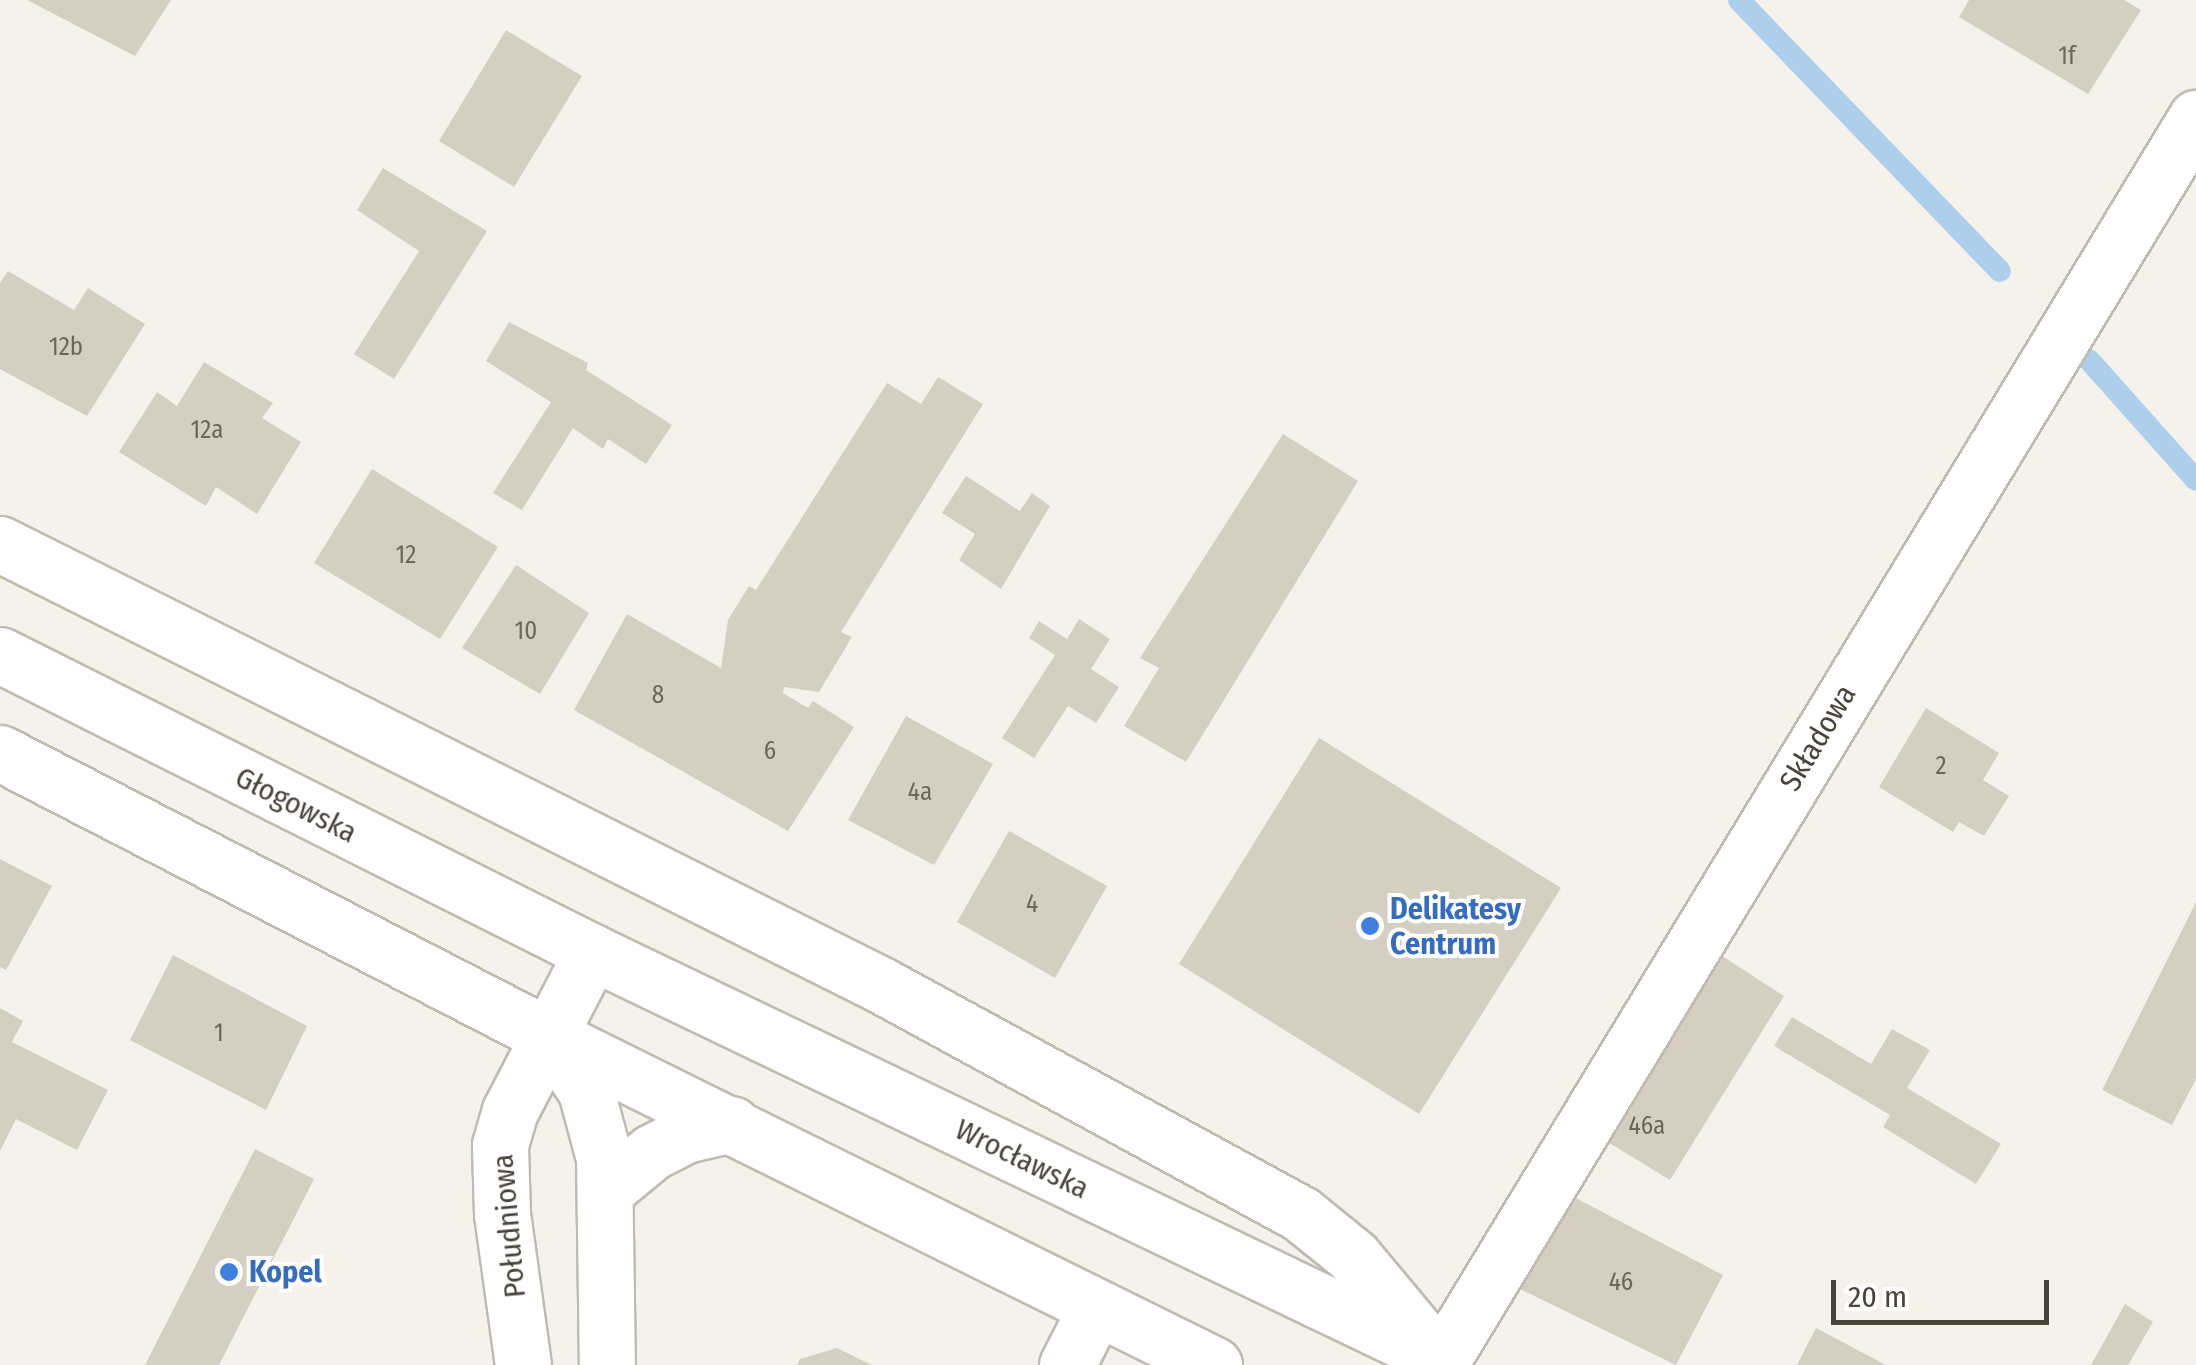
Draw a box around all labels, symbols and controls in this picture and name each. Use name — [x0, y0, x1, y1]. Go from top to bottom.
house number: 1f — [2058, 41, 2076, 71]
house number: 12b — [49, 332, 83, 362]
house number: 12a — [191, 415, 223, 445]
house number: 12 — [396, 540, 416, 570]
house number: 10 — [515, 616, 537, 646]
street label: Składowa — [1772, 678, 1864, 798]
house number: 8 — [652, 680, 664, 710]
house number: 6 — [764, 736, 776, 766]
house number: 2 — [1935, 751, 1947, 781]
street label: Głogowska — [229, 759, 363, 851]
house number: 4a — [908, 777, 932, 807]
house number: 4 — [1026, 889, 1038, 919]
place label: Delikatesy Centrum — [1390, 891, 1521, 962]
marker: Delikatesy Centrum — [1359, 915, 1381, 937]
house number: 1 — [214, 1018, 224, 1048]
street label: Wrocławska — [949, 1111, 1095, 1207]
house number: 46a — [1629, 1111, 1665, 1141]
street label: Południowa — [485, 1153, 533, 1299]
place label: Kopel — [249, 1254, 322, 1290]
scale bar — [1836, 1260, 2054, 1322]
marker: Kopel — [218, 1261, 240, 1283]
house number: 46 — [1609, 1267, 1633, 1297]
text: 20 m — [1848, 1279, 1907, 1315]

